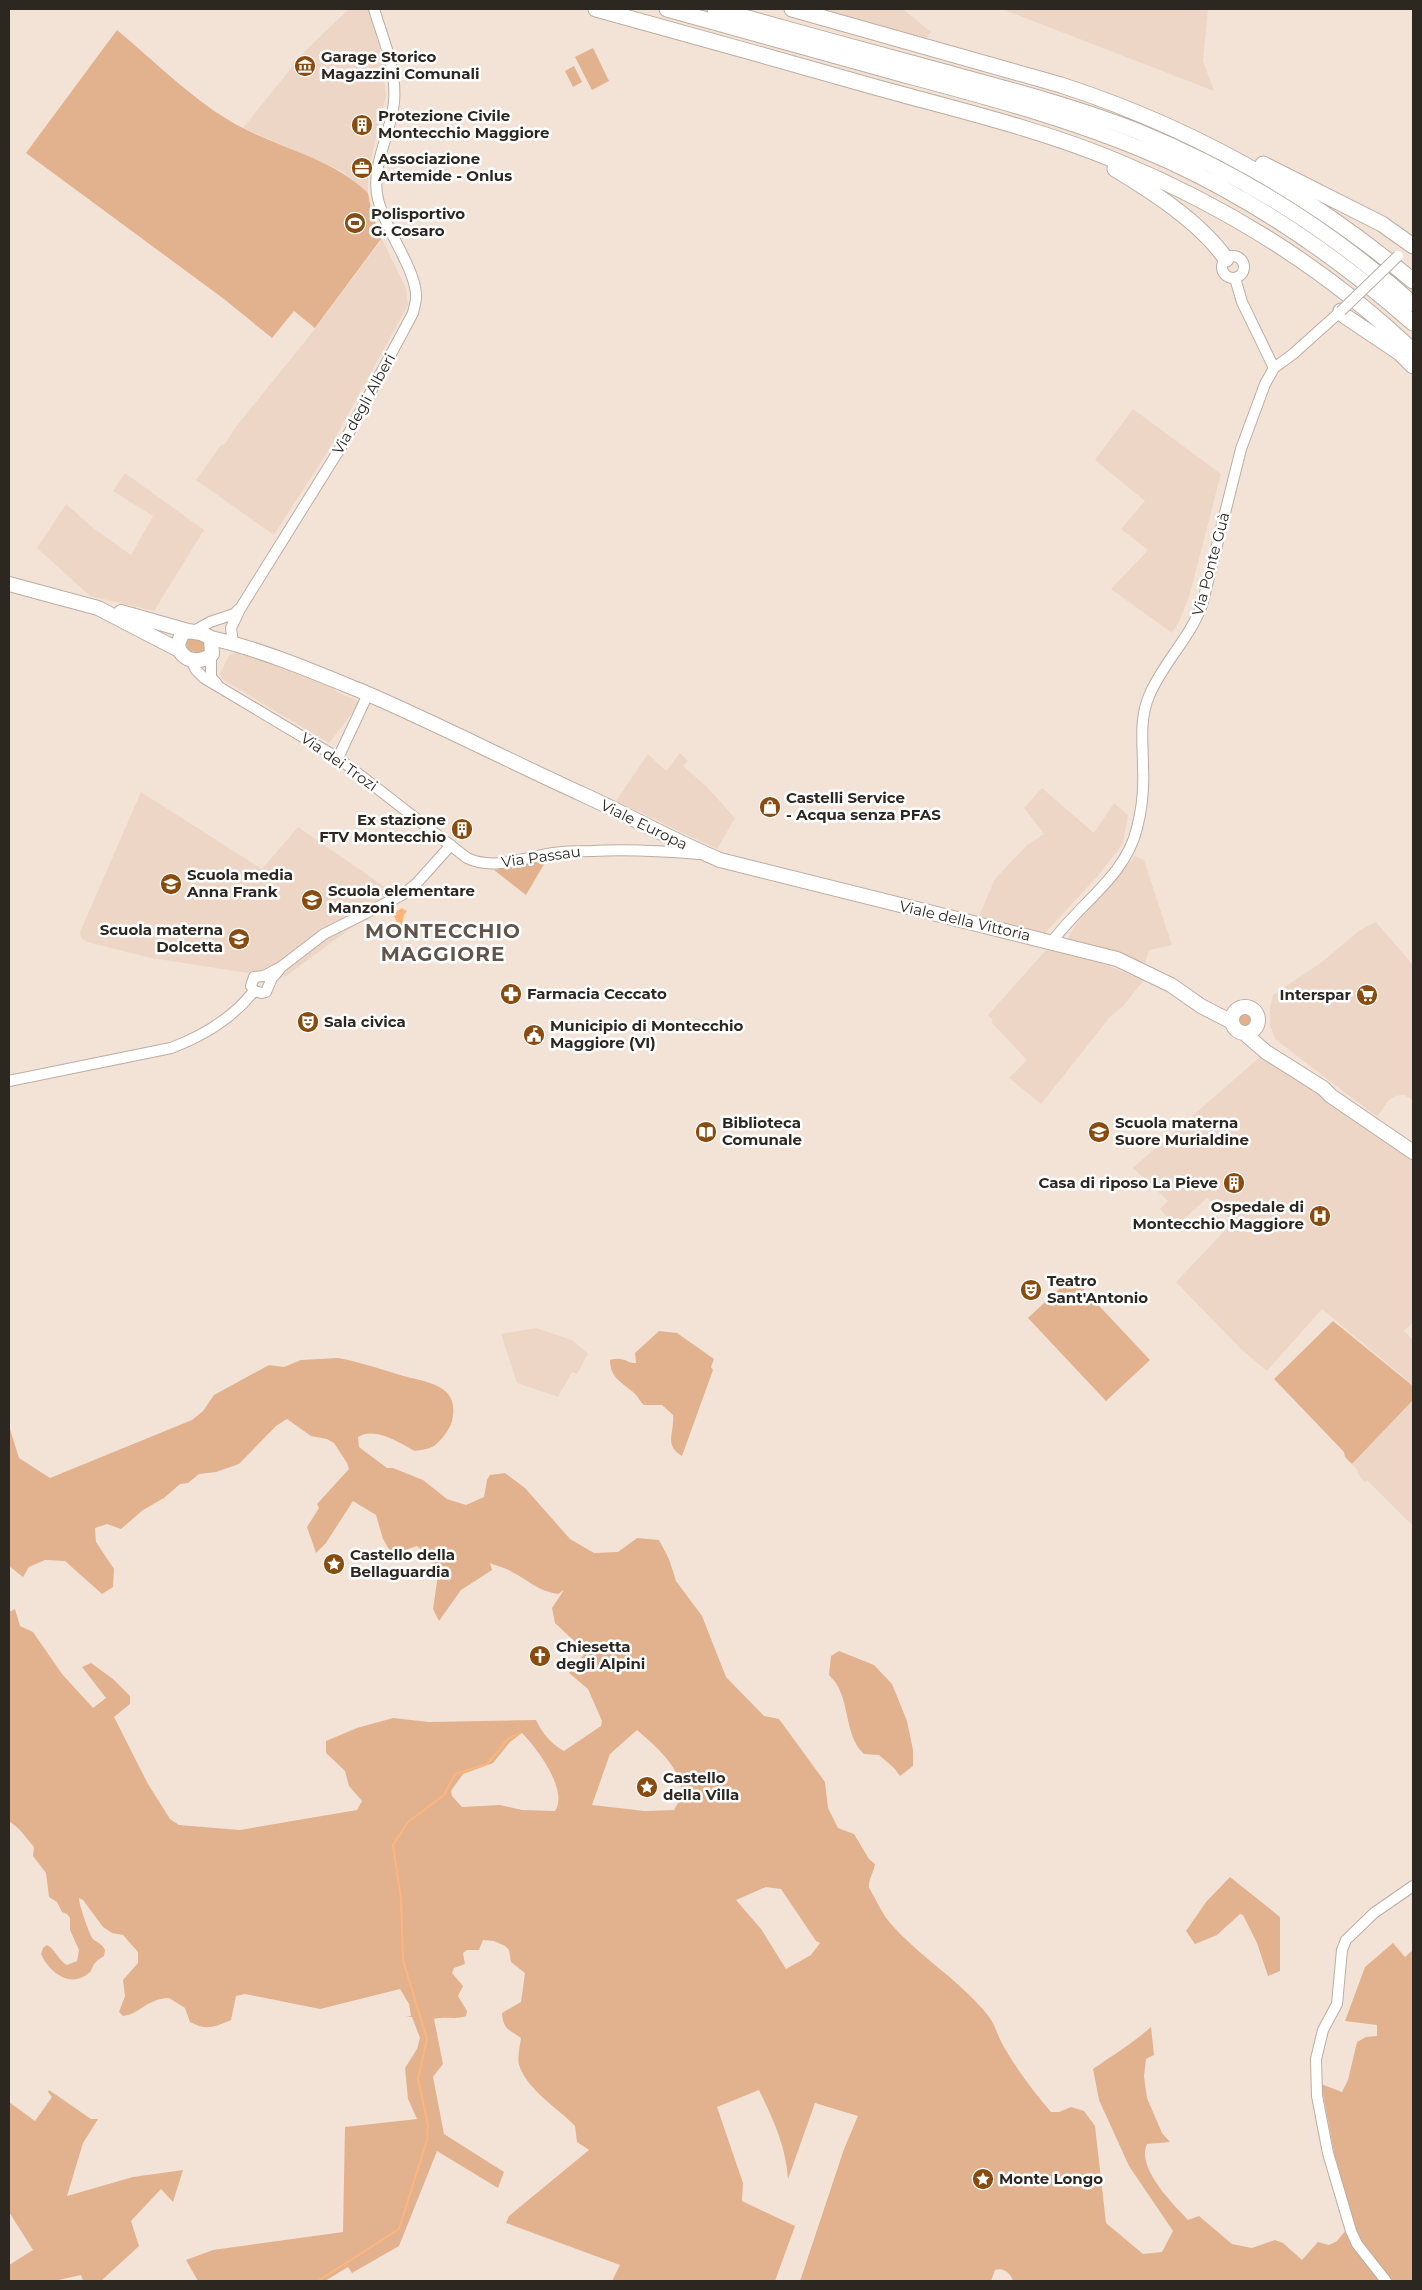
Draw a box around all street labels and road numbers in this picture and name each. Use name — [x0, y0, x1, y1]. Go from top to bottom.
street label: Via degli Alberi — [328, 350, 399, 458]
street label: Via Ponte Guà — [1188, 510, 1233, 618]
street label: Via dei Trozi — [297, 728, 381, 795]
street label: Viale Europa — [598, 795, 691, 854]
street label: Via Passau — [500, 842, 582, 871]
street label: Viale della Vittoria — [898, 896, 1033, 945]

